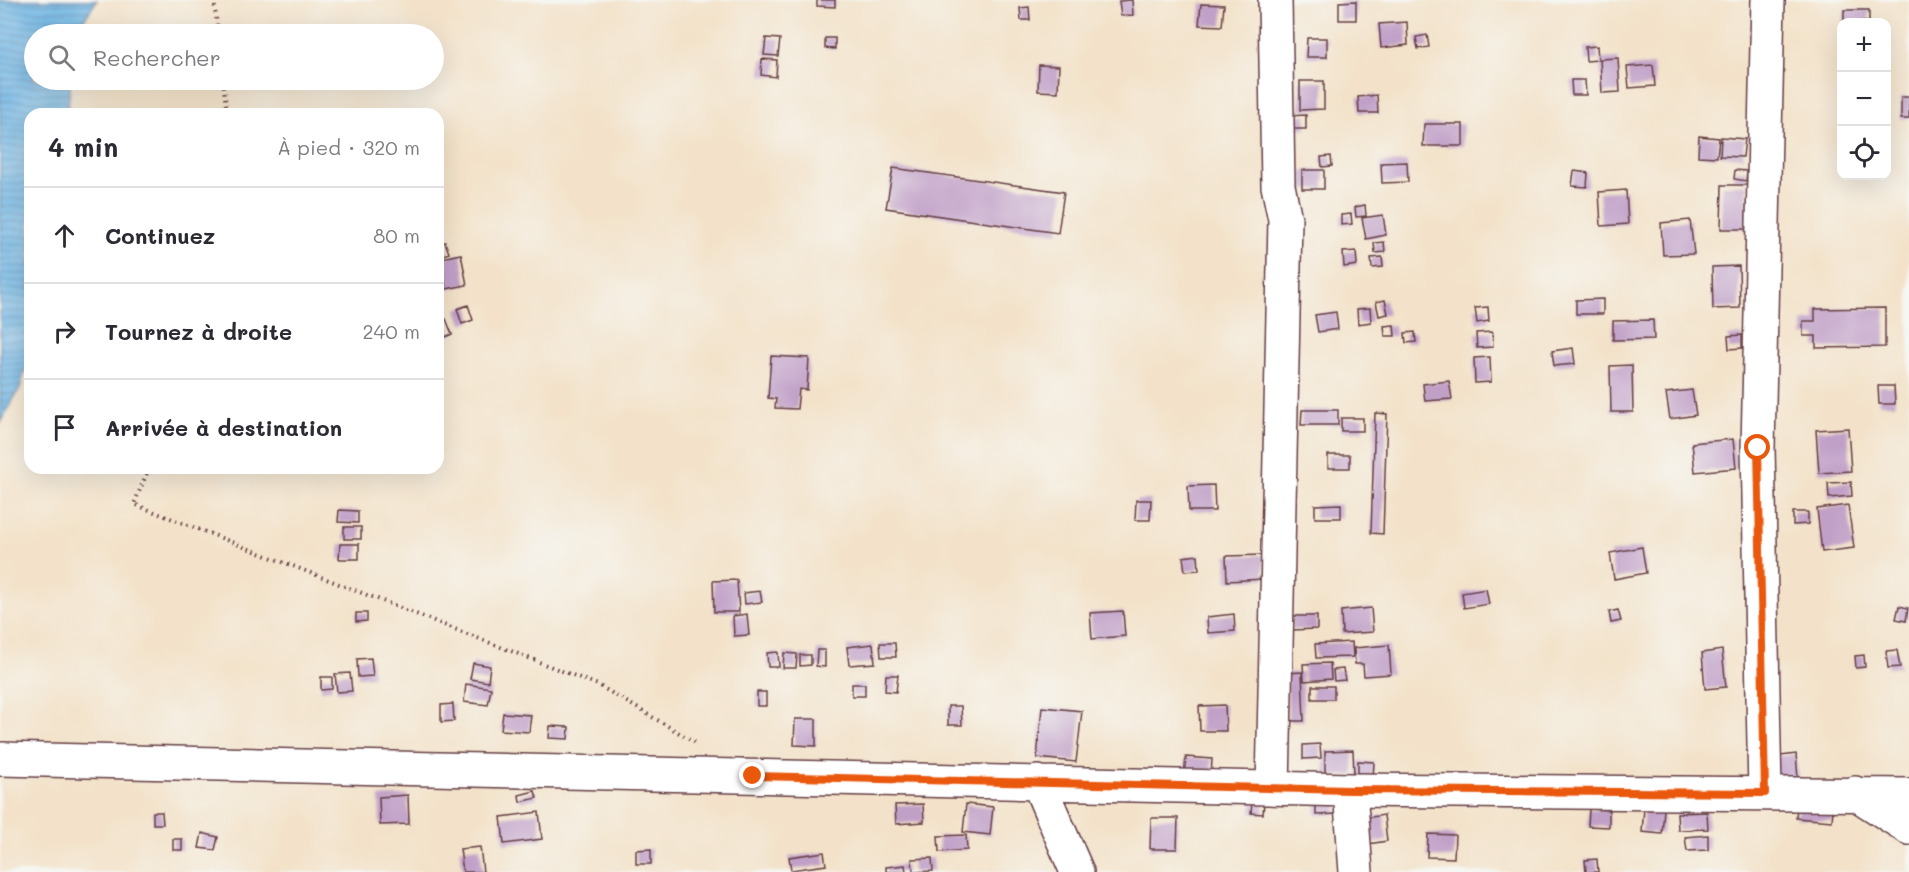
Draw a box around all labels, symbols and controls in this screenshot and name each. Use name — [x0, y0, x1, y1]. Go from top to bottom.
map controls — [1837, 18, 1891, 180]
button: + — [1837, 18, 1891, 72]
search box — [24, 24, 444, 90]
icon: search — [45, 41, 78, 74]
text: Rechercher — [93, 43, 221, 72]
button: − — [1837, 72, 1891, 126]
button: locate — [1837, 126, 1891, 180]
text: 4 min — [48, 130, 118, 164]
text: À pied · 320 m — [277, 134, 420, 160]
icon: ahead — [48, 219, 81, 252]
text: Continuez — [105, 221, 215, 250]
text: 80 m — [373, 222, 420, 248]
icon: right — [48, 315, 81, 348]
text: Tournez à droite — [105, 317, 292, 346]
text: 240 m — [362, 318, 420, 344]
icon: arrive — [48, 411, 81, 444]
text: Arrivée à destination — [105, 413, 342, 442]
route start — [1744, 434, 1770, 460]
route end — [739, 762, 765, 788]

